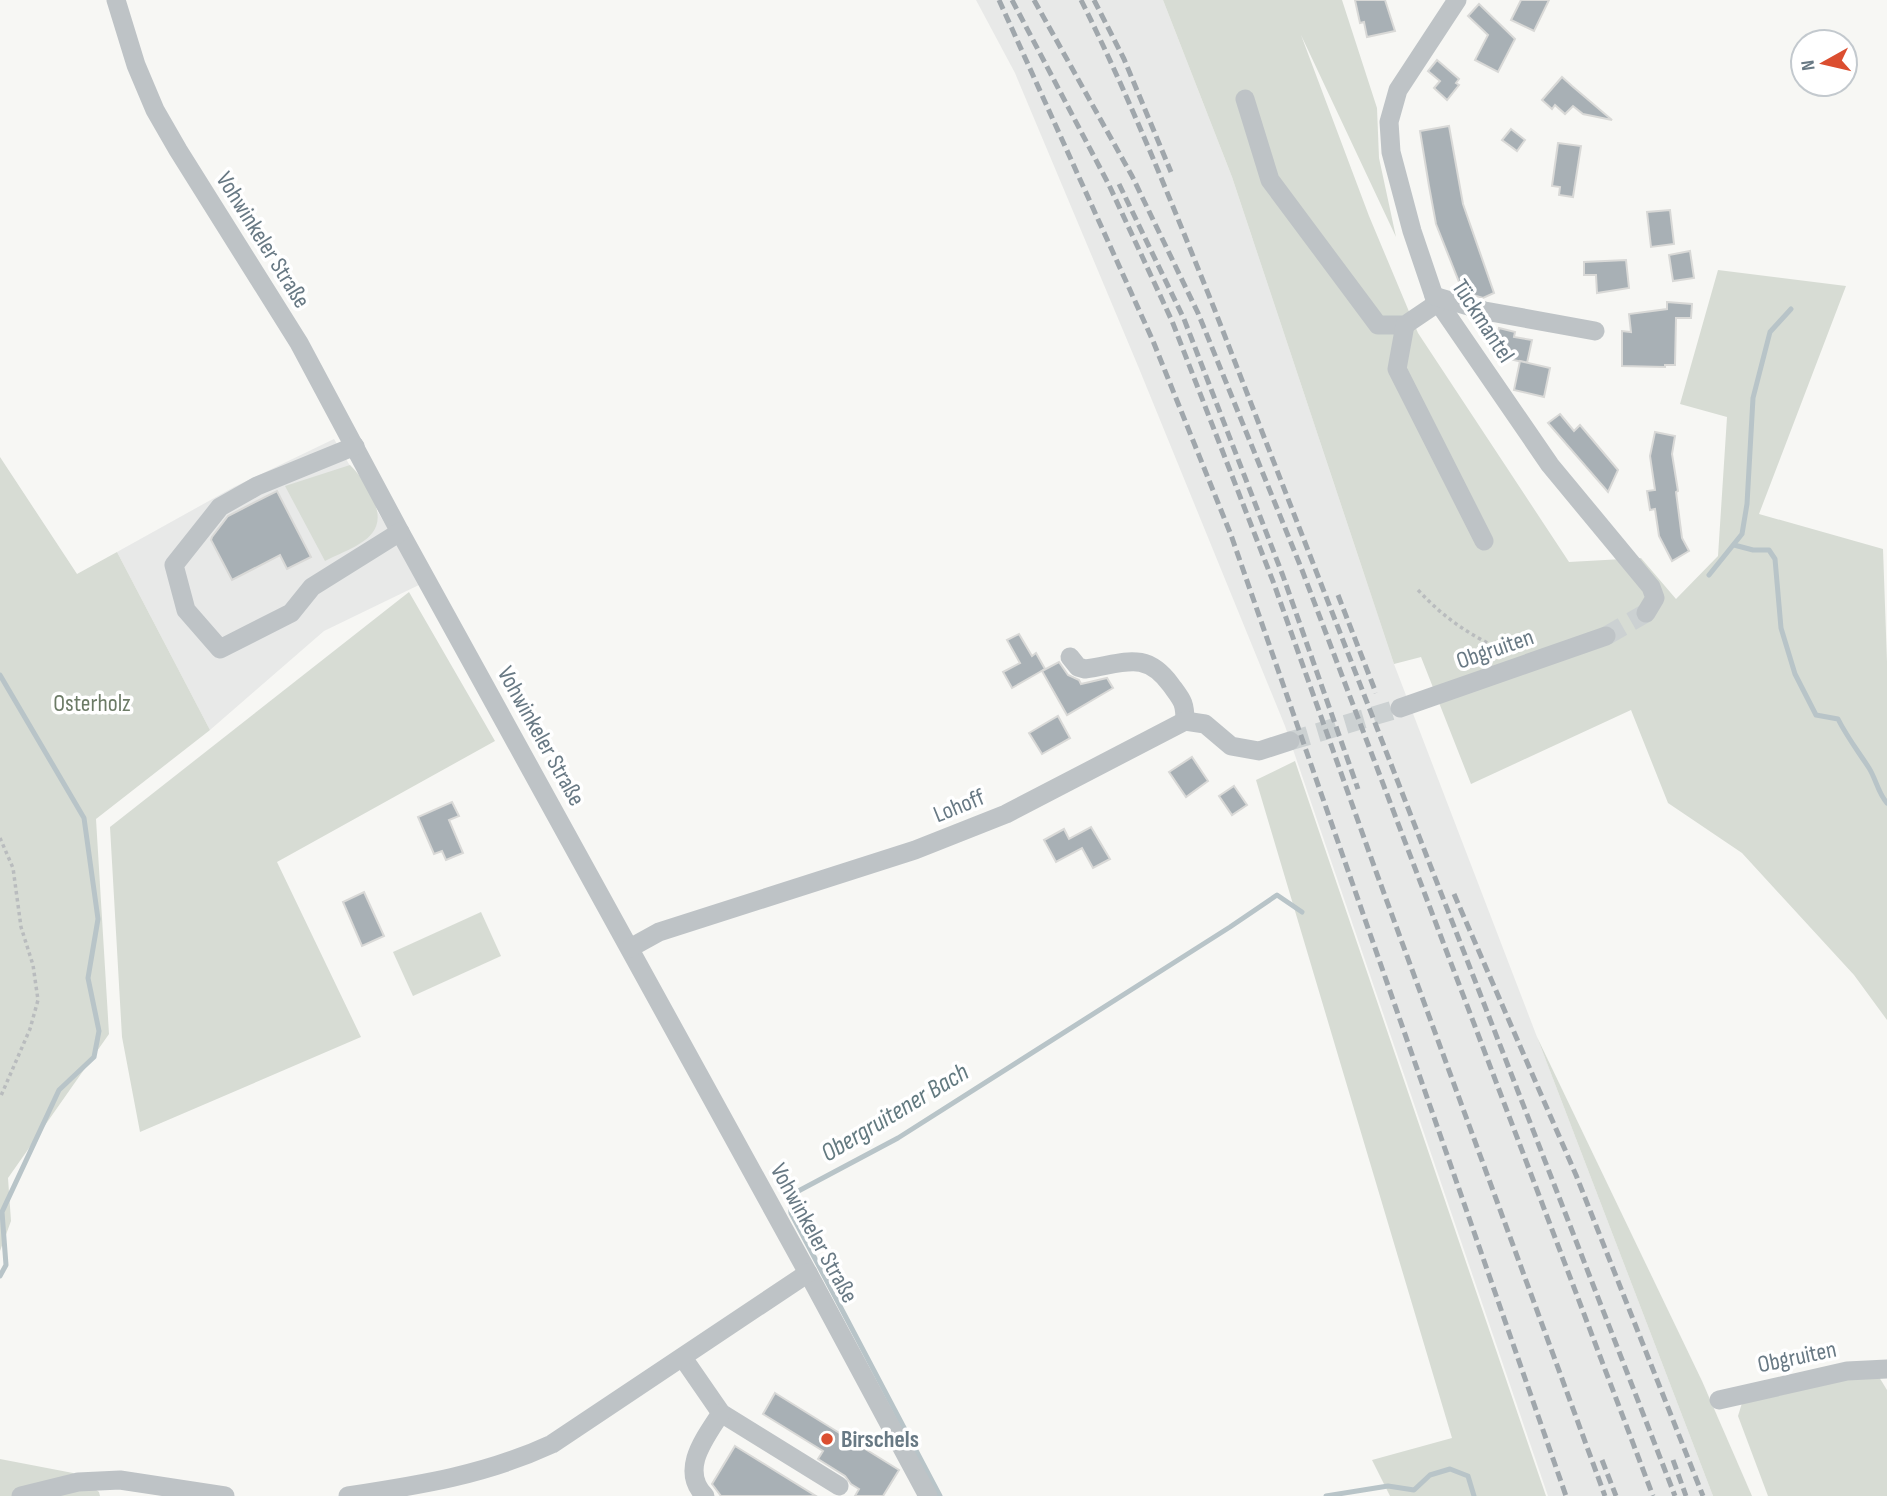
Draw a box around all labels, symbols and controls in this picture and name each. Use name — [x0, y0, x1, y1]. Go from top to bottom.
north arrow — [1789, 28, 1859, 98]
text: N — [1797, 59, 1821, 72]
street label: Vohwinkeler Straße — [210, 167, 316, 313]
street label: Tückmantel — [1445, 274, 1521, 368]
street label: Obgruiten — [1453, 622, 1537, 676]
street label: Vohwinkeler Straße — [491, 661, 591, 811]
park label: Osterholz — [53, 689, 131, 718]
street label: Lohoff — [929, 783, 989, 829]
water label: Obergruitener Bach — [816, 1057, 974, 1169]
street label: Vohwinkeler Straße — [764, 1158, 864, 1308]
street label: Obgruiten — [1755, 1335, 1839, 1379]
place label: Birschels — [841, 1425, 919, 1454]
marker: Birschels — [819, 1431, 835, 1447]

